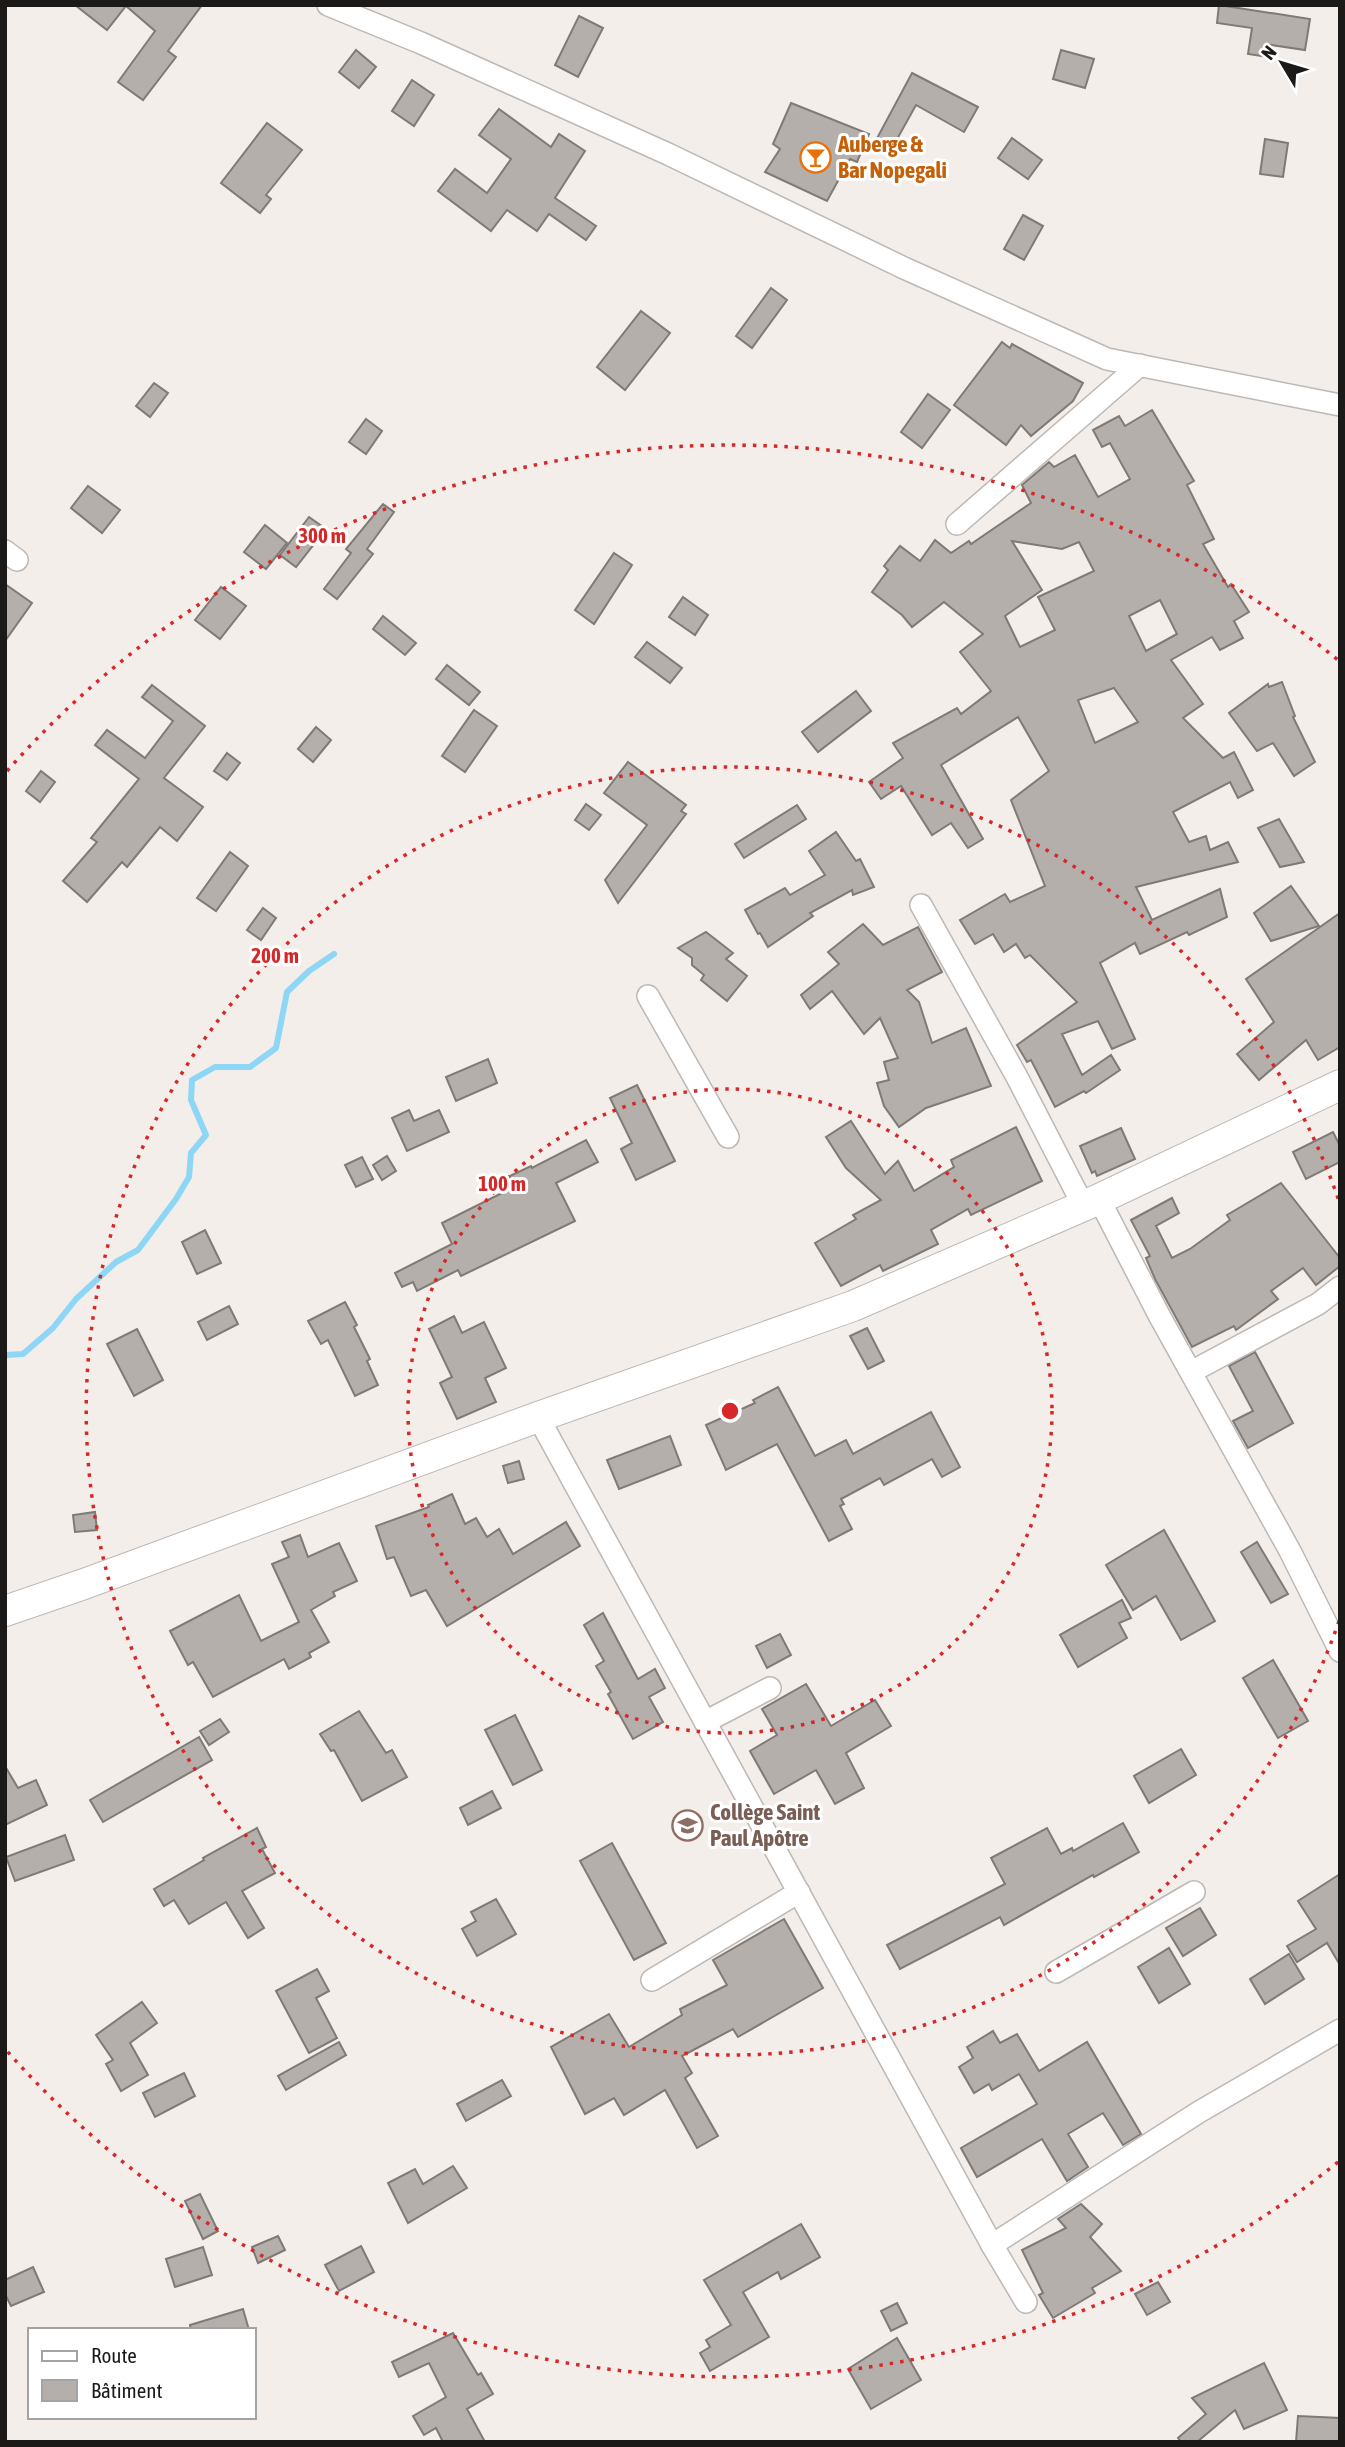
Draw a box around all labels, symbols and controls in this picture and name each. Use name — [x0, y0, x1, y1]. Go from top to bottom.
north arrow — [1247, 28, 1317, 98]
text: N — [1256, 41, 1281, 64]
place label: Auberge & Bar Nopegali — [837, 131, 947, 183]
bar icon: Auberge & Bar Nopegali — [798, 140, 832, 174]
text: 300 m — [298, 523, 346, 547]
text: 200 m — [251, 943, 299, 967]
text: 100 m — [478, 1171, 526, 1195]
centre of rings — [718, 1399, 742, 1423]
place label: Collège Saint Paul Apôtre — [710, 1799, 820, 1851]
school or university icon: Collège Saint Paul Apôtre — [670, 1808, 704, 1842]
legend — [28, 2328, 256, 2419]
text: Route — [91, 2343, 137, 2367]
text: Bâtiment — [91, 2378, 162, 2402]

